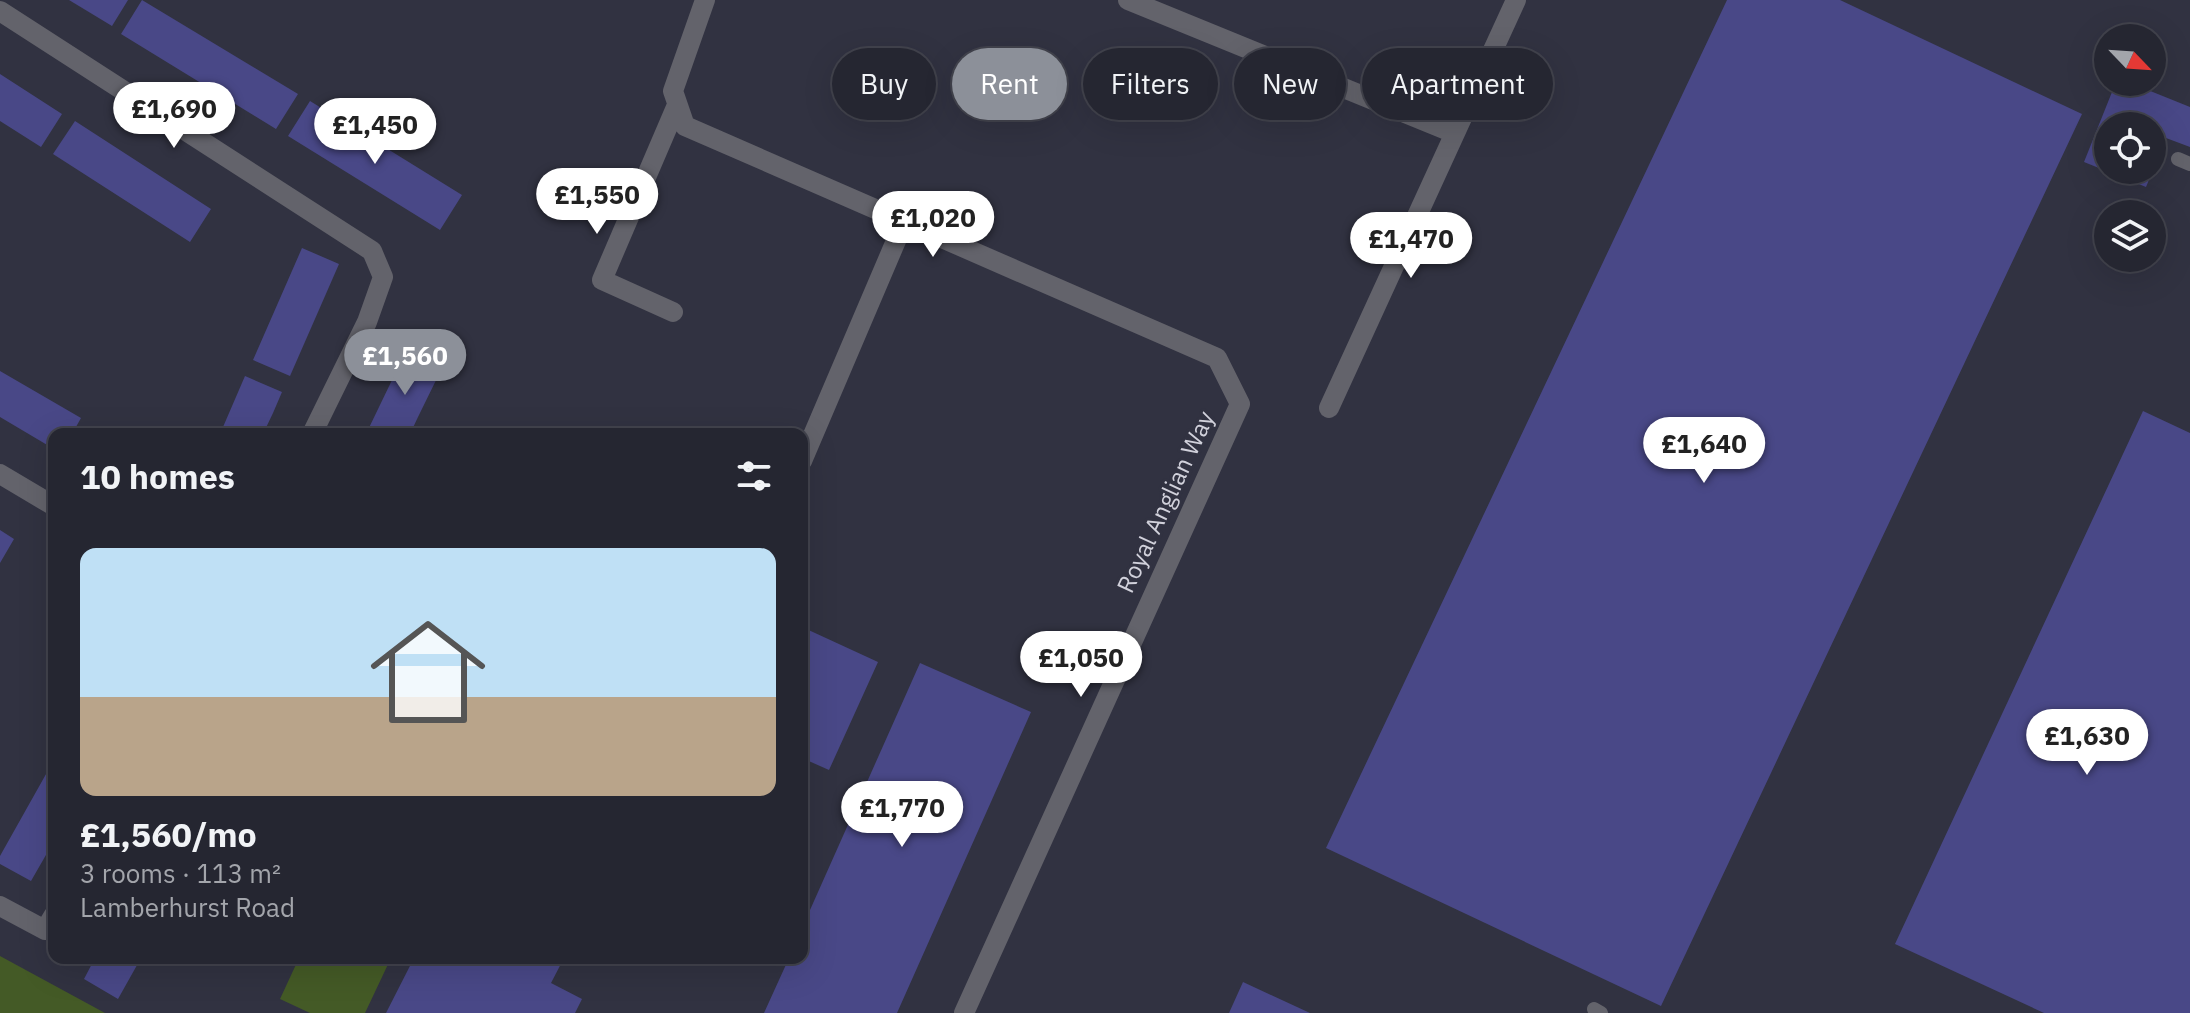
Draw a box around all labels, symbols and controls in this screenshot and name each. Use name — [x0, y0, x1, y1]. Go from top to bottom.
north arrow — [2094, 24, 2166, 96]
map controls — [2094, 24, 2166, 272]
chip: Buy — [832, 48, 936, 120]
chip: Rent — [952, 48, 1067, 120]
chip: Filters — [1083, 48, 1218, 120]
chip: New — [1234, 48, 1346, 120]
chip: Apartment — [1362, 48, 1553, 120]
pin: £1,690 — [109, 82, 239, 150]
text: £1,690 — [131, 91, 217, 125]
pin: £1,450 — [310, 98, 440, 166]
text: £1,450 — [332, 107, 418, 141]
button: locate — [2094, 112, 2166, 184]
pin: £1,550 — [532, 168, 662, 236]
text: £1,550 — [554, 177, 640, 211]
pin: £1,020 — [868, 191, 998, 259]
text: £1,020 — [890, 200, 976, 234]
button: layers — [2094, 200, 2166, 272]
pin: £1,470 — [1346, 212, 1476, 280]
text: £1,470 — [1368, 221, 1454, 255]
pin: £1,560 — [340, 329, 470, 397]
text: £1,560 — [362, 338, 448, 372]
street label: Royal Anglian Way — [1109, 405, 1221, 598]
pin: £1,640 — [1639, 417, 1769, 485]
text: £1,640 — [1661, 426, 1747, 460]
text: 10 homes — [80, 454, 235, 498]
icon: filters — [732, 454, 776, 498]
icon: home — [356, 600, 500, 744]
pin: £1,050 — [1016, 631, 1146, 699]
text: £1,050 — [1038, 640, 1124, 674]
pin: £1,630 — [2022, 709, 2152, 777]
text: £1,630 — [2044, 718, 2130, 752]
pin: £1,770 — [837, 781, 967, 849]
text: £1,770 — [859, 790, 945, 824]
text: £1,560/mo — [80, 812, 257, 856]
text: 3 rooms · 113 m² — [80, 856, 281, 890]
text: Lamberhurst Road — [80, 890, 295, 924]

